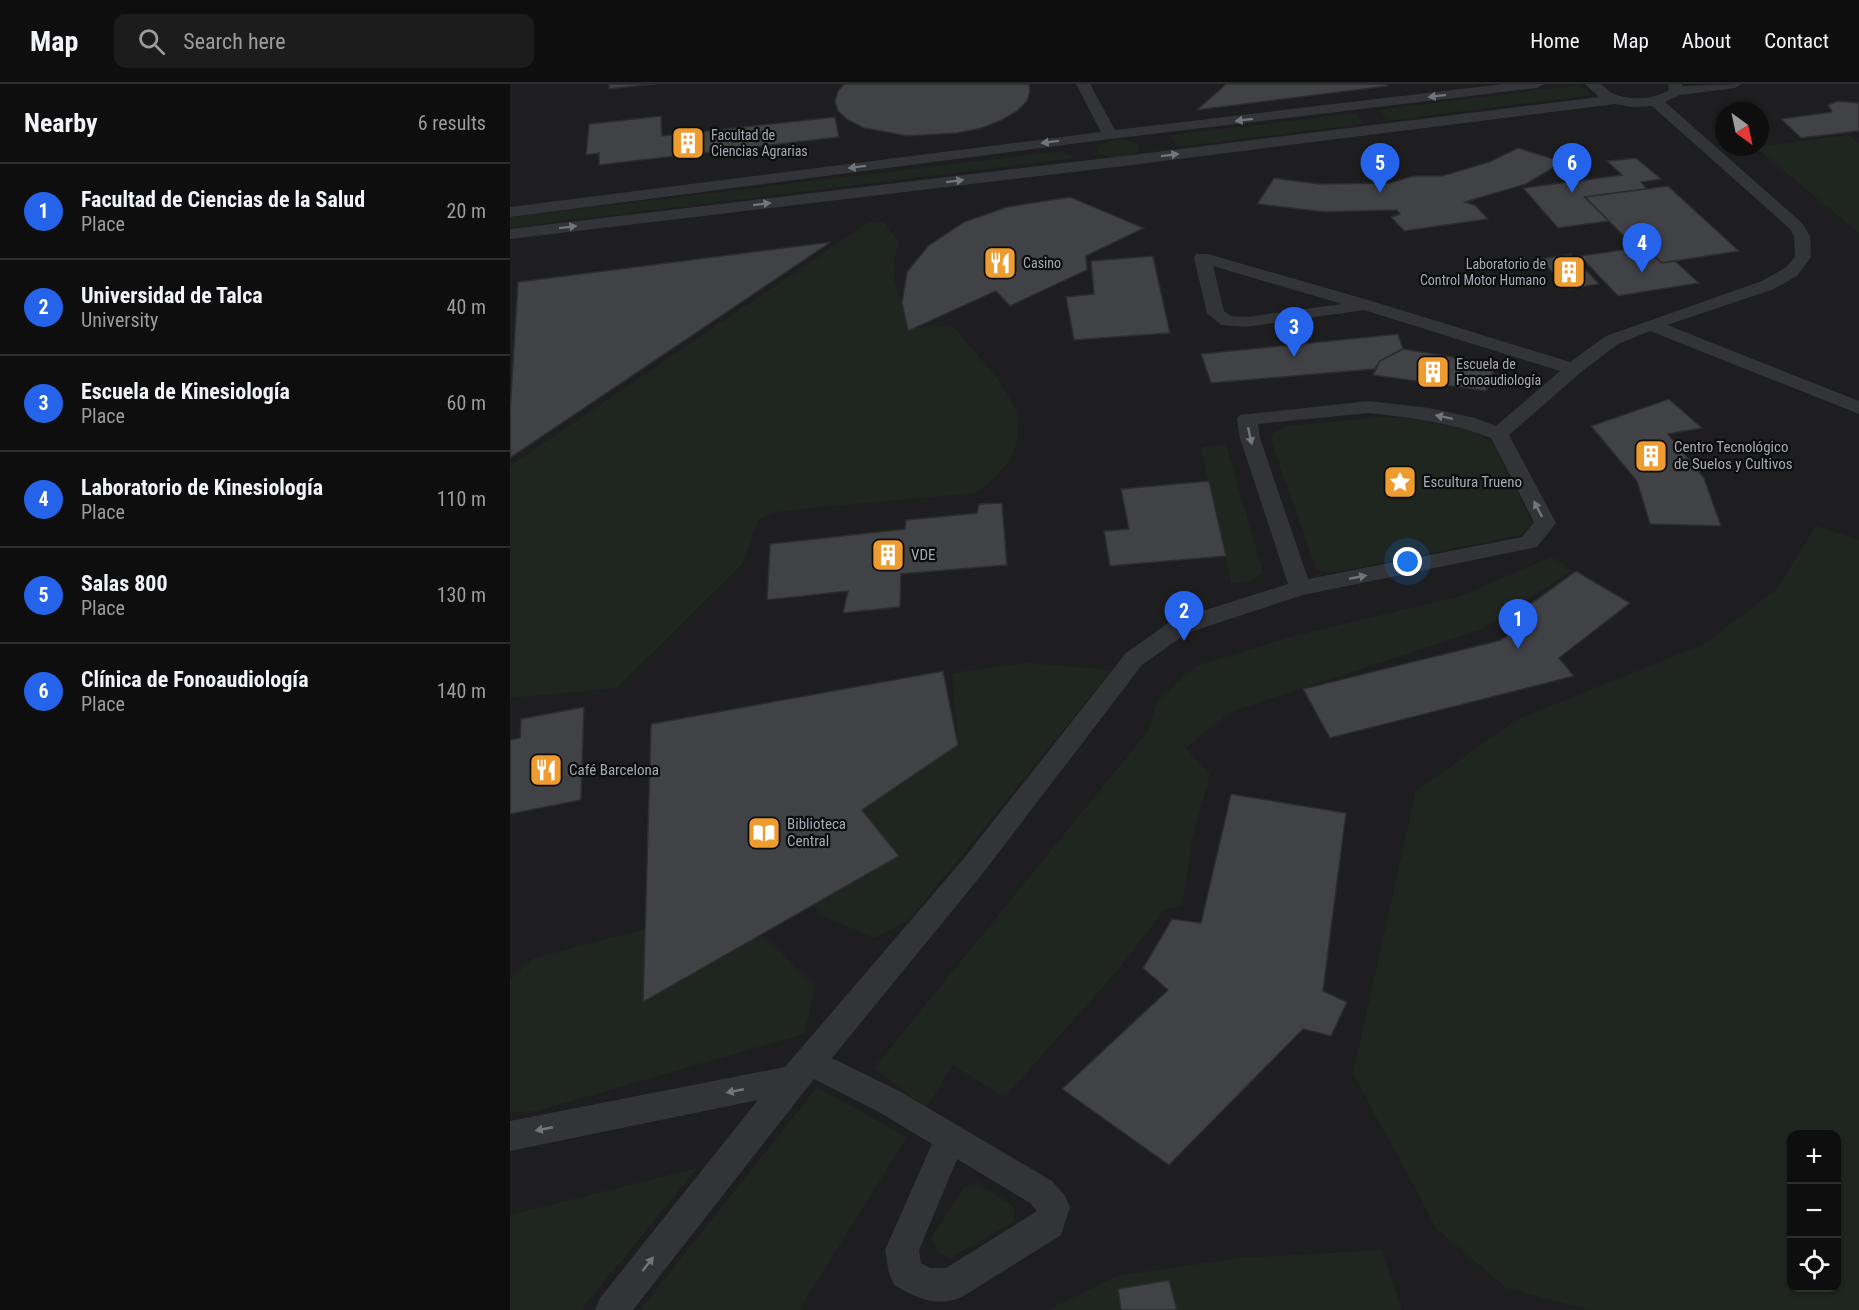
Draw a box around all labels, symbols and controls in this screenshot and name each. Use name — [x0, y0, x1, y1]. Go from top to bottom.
search box — [114, 14, 534, 68]
text: Map — [30, 25, 78, 58]
icon: search — [135, 25, 168, 58]
text: Search here — [183, 29, 286, 54]
text: Home — [1530, 29, 1580, 53]
text: Map — [1613, 29, 1649, 53]
text: About — [1682, 29, 1731, 53]
text: Contact — [1764, 29, 1829, 53]
one-way arrow — [1428, 91, 1447, 101]
north arrow — [1715, 102, 1769, 156]
text: Nearby — [24, 108, 98, 138]
text: 6 results — [418, 111, 486, 135]
one-way arrow — [1234, 116, 1253, 125]
building icon: Facultad de Ciencias Agrarias — [670, 125, 706, 161]
place label: Facultad de Ciencias Agrarias — [711, 127, 808, 159]
one-way arrow — [1040, 138, 1059, 147]
pin: 5 — [1360, 144, 1400, 193]
pin: 6 — [1552, 144, 1592, 193]
one-way arrow — [1160, 150, 1179, 160]
one-way arrow — [847, 163, 866, 172]
one-way arrow — [946, 176, 965, 186]
text: Facultad de Ciencias de la Salud — [81, 187, 365, 212]
text: 1 — [38, 199, 49, 223]
text: 20 m — [447, 199, 486, 223]
one-way arrow — [752, 199, 771, 208]
text: Place — [81, 212, 125, 236]
one-way arrow — [559, 222, 578, 232]
pin: 4 — [1622, 224, 1662, 273]
restaurant icon: Casino — [982, 245, 1018, 281]
building icon: Laboratorio de Control Motor Humano — [1551, 254, 1587, 290]
place label: Casino — [1023, 255, 1061, 271]
place label: Laboratorio de Control Motor Humano — [1420, 256, 1546, 288]
text: Universidad de Talca — [81, 283, 263, 308]
text: 2 — [38, 295, 49, 319]
text: 40 m — [447, 295, 486, 319]
text: University — [81, 308, 158, 332]
pin: 3 — [1274, 308, 1314, 357]
building icon: Escuela de Fonoaudiología — [1415, 354, 1451, 390]
place label: Escuela de Fonoaudiología — [1456, 356, 1541, 388]
text: Escuela de Kinesiología — [81, 379, 290, 404]
text: 3 — [38, 391, 49, 415]
text: 60 m — [447, 391, 486, 415]
text: Place — [81, 404, 125, 428]
one-way arrow — [1434, 412, 1453, 421]
one-way arrow — [1246, 427, 1256, 446]
building icon: Centro Tecnológico de Suelos y Cultivos — [1633, 438, 1669, 474]
place label: Centro Tecnológico de Suelos y Cultivos — [1674, 438, 1793, 473]
place icon: Escultura Trueno — [1382, 464, 1418, 500]
place label: Escultura Trueno — [1423, 473, 1522, 491]
text: Laboratorio de Kinesiología — [81, 475, 323, 500]
text: 4 — [38, 487, 49, 511]
text: 110 m — [437, 487, 486, 511]
text: Place — [81, 500, 125, 524]
one-way arrow — [1533, 500, 1543, 517]
building icon: VDE — [870, 537, 906, 573]
place label: VDE — [911, 546, 935, 564]
your location — [1393, 547, 1422, 576]
text: Salas 800 — [81, 571, 168, 596]
one-way arrow — [1348, 572, 1367, 581]
text: 5 — [38, 583, 49, 607]
text: 130 m — [437, 583, 486, 607]
pin: 2 — [1164, 592, 1204, 641]
text: Place — [81, 596, 125, 620]
pin: 1 — [1498, 600, 1538, 649]
text: Clínica de Fonoaudiología — [81, 667, 309, 692]
text: 6 — [38, 679, 49, 703]
text: 140 m — [437, 679, 486, 703]
text: Place — [81, 692, 125, 716]
restaurant icon: Café Barcelona — [528, 752, 564, 788]
place label: Café Barcelona — [569, 761, 659, 779]
library icon: Biblioteca Central — [746, 815, 782, 851]
place label: Biblioteca Central — [787, 815, 846, 850]
one-way arrow — [726, 1087, 745, 1096]
one-way arrow — [535, 1125, 554, 1135]
map controls — [1787, 1130, 1841, 1292]
button: + — [1787, 1130, 1841, 1184]
button: − — [1787, 1184, 1841, 1238]
button: locate — [1787, 1238, 1841, 1292]
one-way arrow — [642, 1256, 655, 1272]

